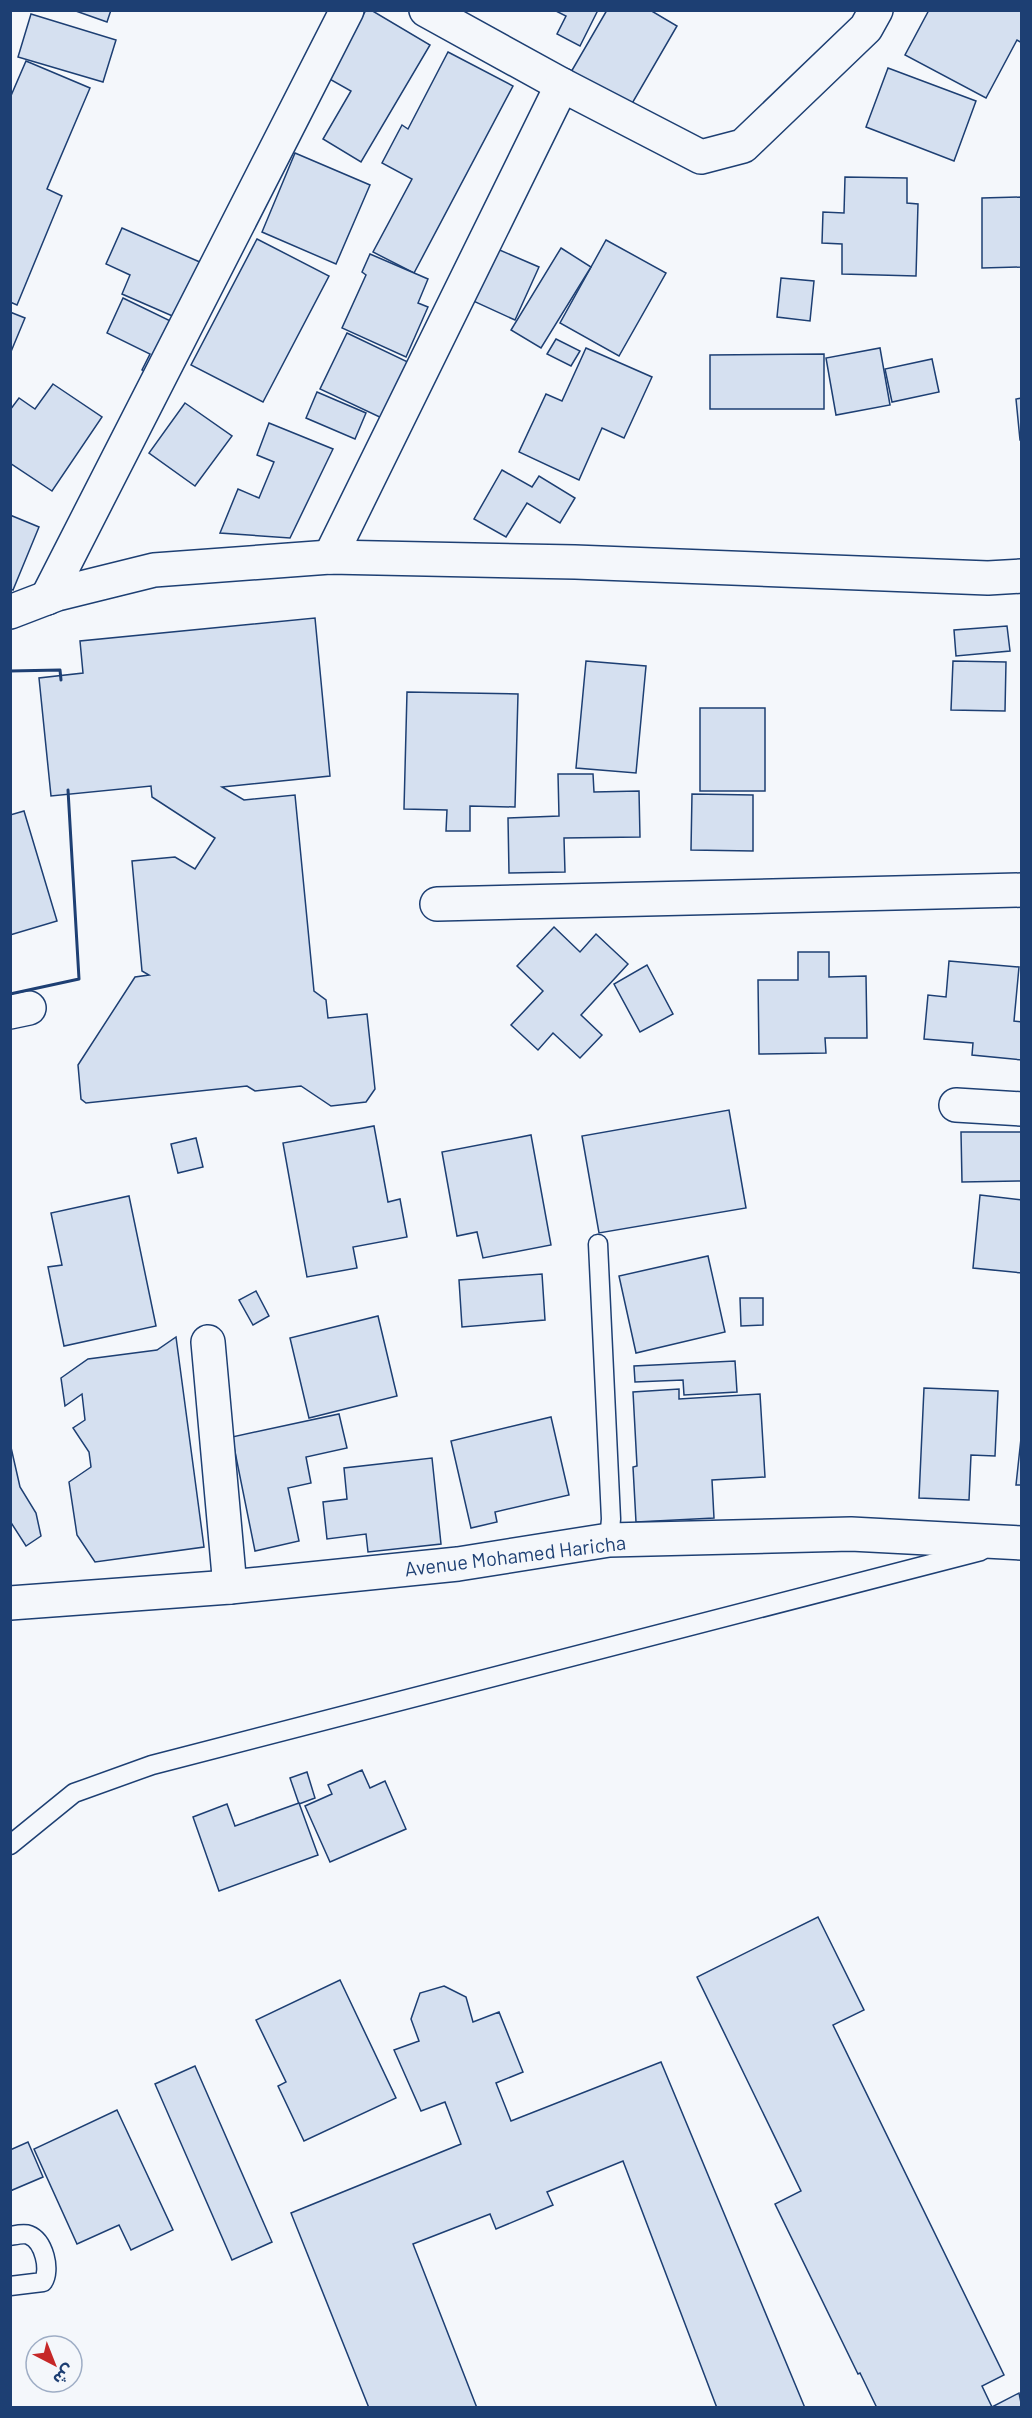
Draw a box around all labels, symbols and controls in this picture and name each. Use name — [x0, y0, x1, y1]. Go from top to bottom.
street label: Avenue Mohamed Haricha — [403, 1530, 627, 1580]
north arrow — [24, 2334, 84, 2394]
text: ش — [49, 2360, 79, 2390]

